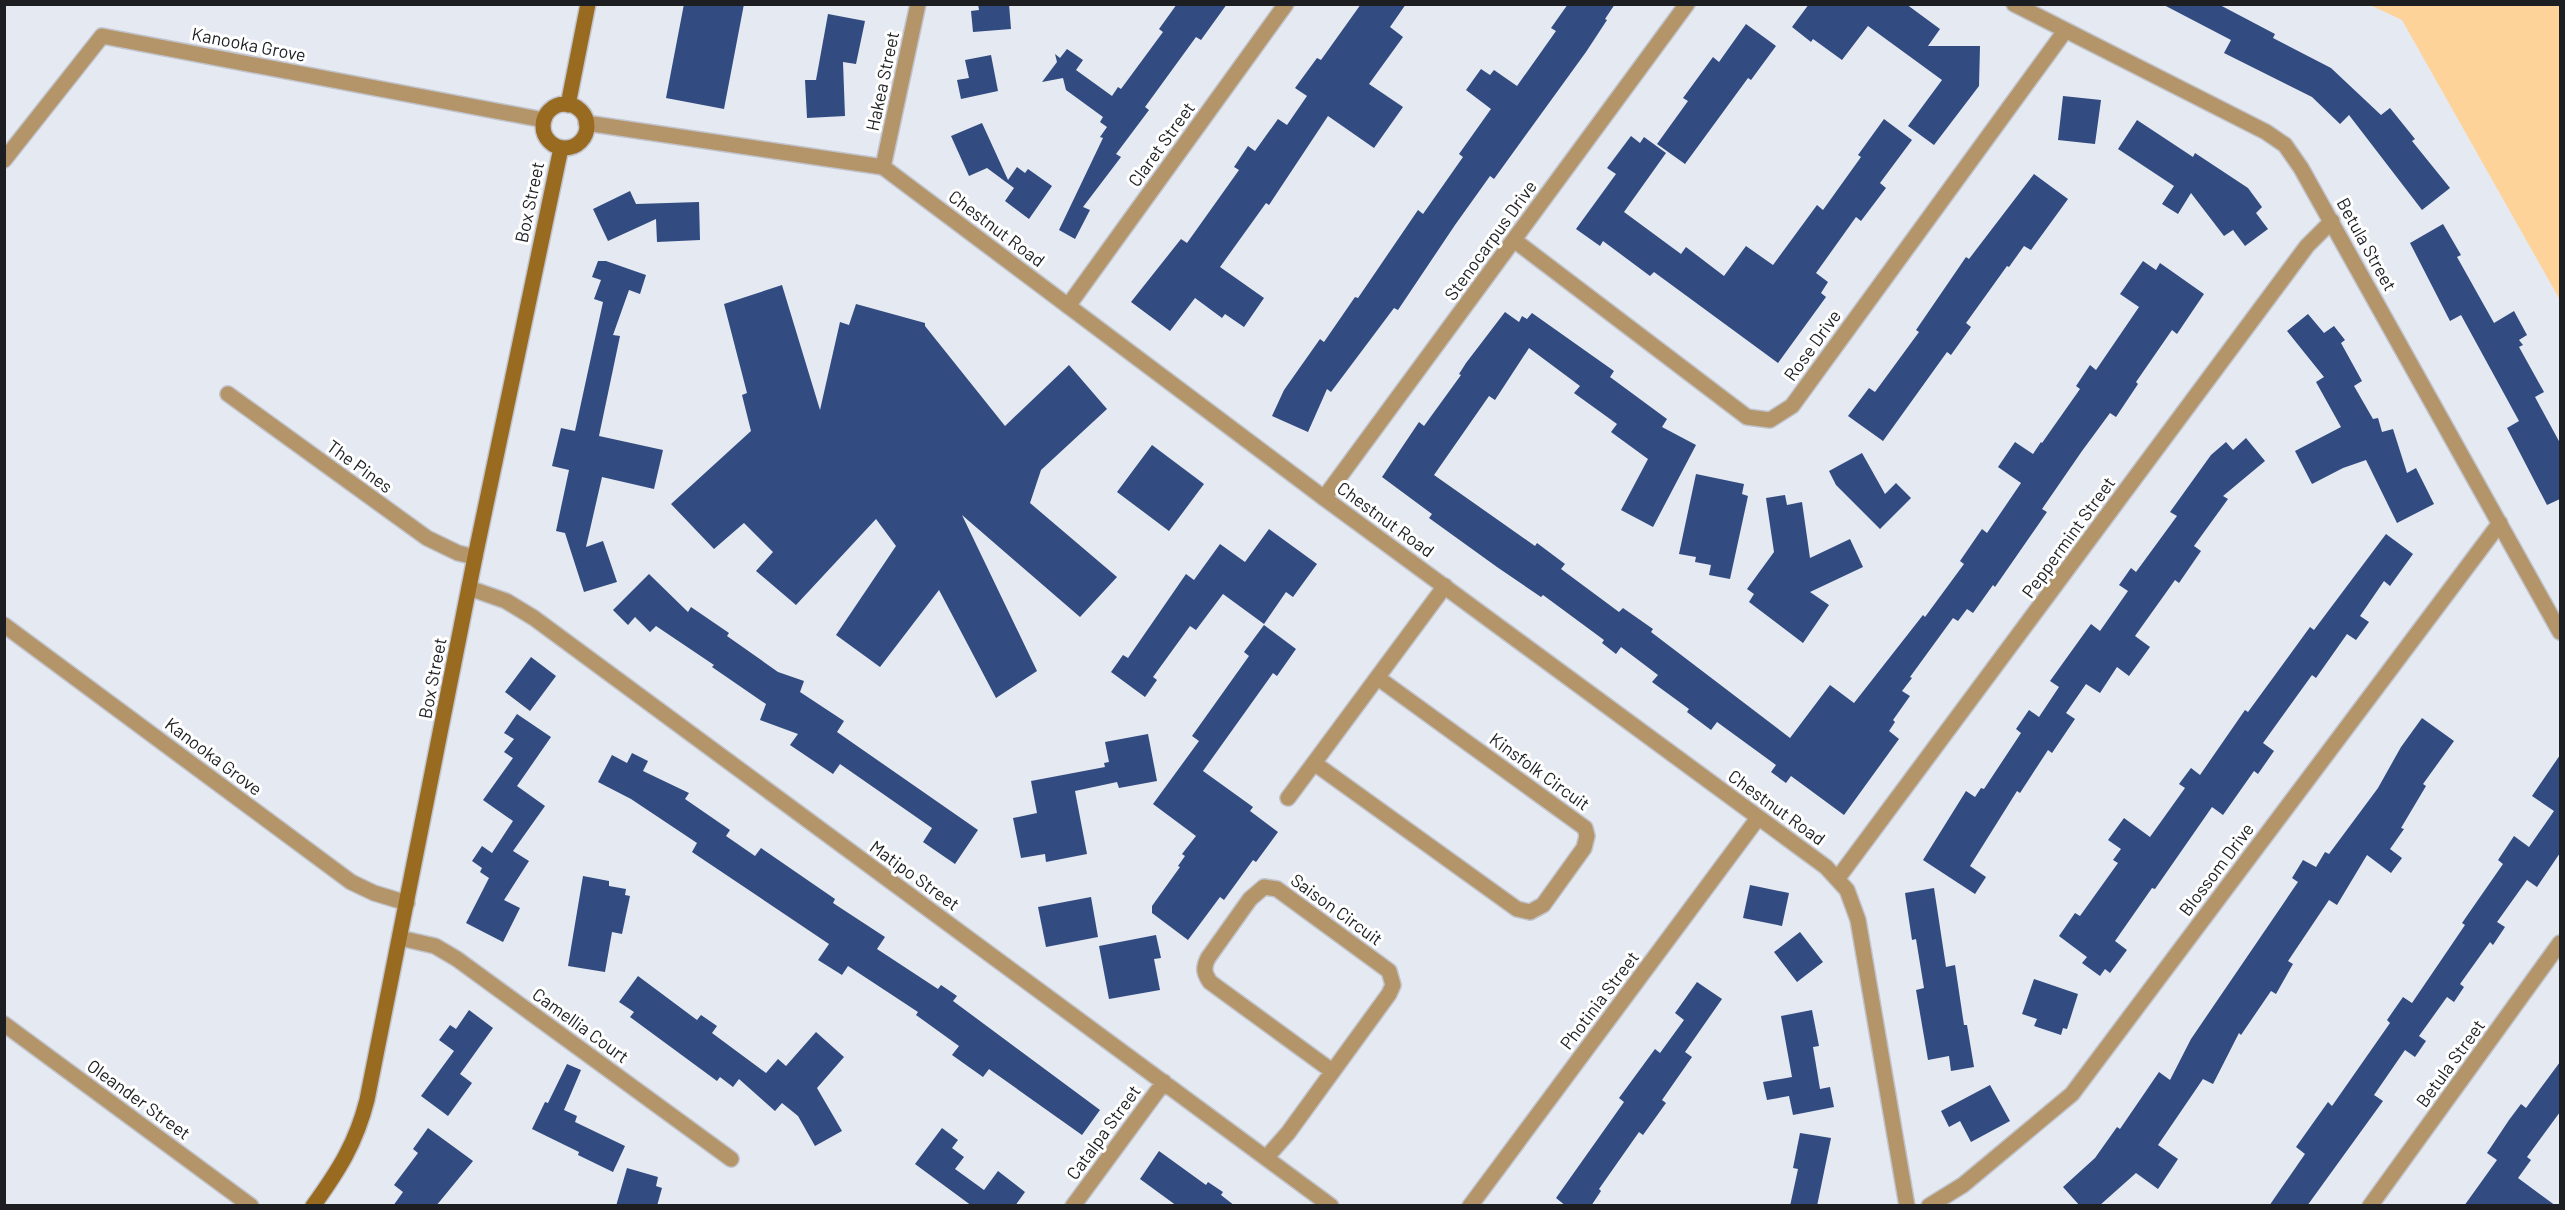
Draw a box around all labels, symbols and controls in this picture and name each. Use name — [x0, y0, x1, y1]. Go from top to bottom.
street label: Kanooka Grove — [190, 22, 308, 66]
street label: Hakea Street — [861, 29, 903, 133]
street label: Claret Street — [1123, 97, 1199, 191]
street label: Box Street — [510, 160, 548, 244]
street label: Stenocarpus Drive — [1439, 176, 1541, 304]
street label: Chestnut Road — [945, 185, 1049, 271]
street label: Betula Street — [2332, 194, 2402, 294]
street label: Rose Drive — [1779, 305, 1845, 385]
street label: The Pines — [323, 435, 397, 497]
street label: Peppermint Street — [2017, 472, 2119, 602]
street label: Chestnut Road — [1333, 476, 1439, 562]
street label: Box Street — [413, 636, 451, 720]
street label: Kanooka Grove — [161, 712, 267, 800]
street label: Kinsfolk Circuit — [1486, 727, 1594, 815]
street label: Chestnut Road — [1724, 764, 1830, 850]
street label: Blossom Drive — [2174, 818, 2258, 920]
street label: Matipo Street — [866, 835, 964, 915]
street label: Saison Circuit — [1287, 868, 1387, 950]
street label: Photinia Street — [1555, 947, 1643, 1053]
street label: Camellia Court — [529, 983, 633, 1067]
street label: Betula Street — [2411, 1015, 2489, 1111]
street label: Oleander Street — [83, 1054, 195, 1144]
street label: Catalpa Street — [1061, 1080, 1145, 1184]

